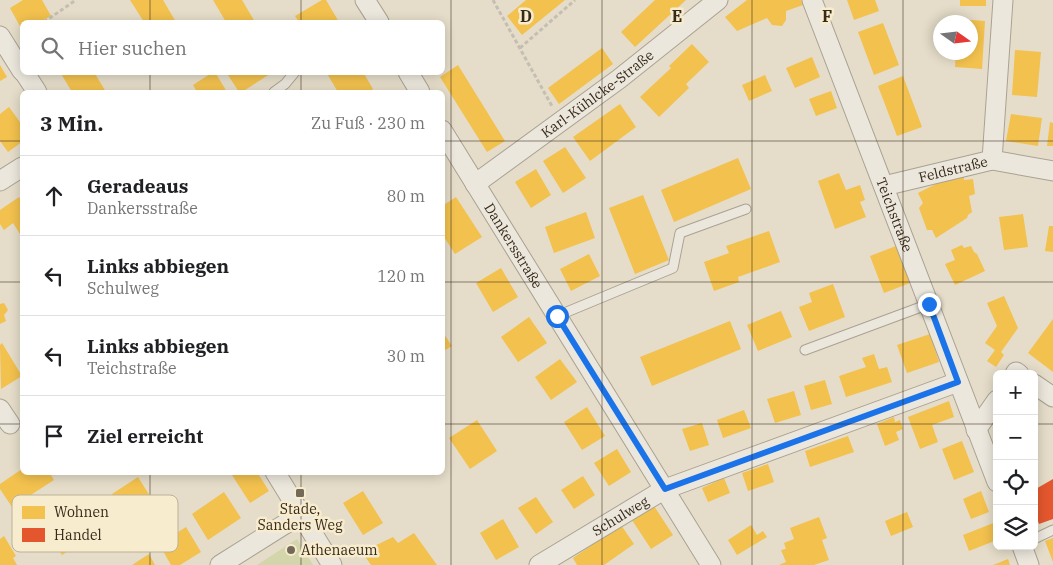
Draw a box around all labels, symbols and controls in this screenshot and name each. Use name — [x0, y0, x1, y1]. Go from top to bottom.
text: D — [520, 6, 532, 26]
text: E — [672, 6, 682, 26]
text: F — [822, 6, 832, 26]
north arrow — [933, 15, 978, 60]
search box — [20, 20, 445, 75]
icon: search — [38, 34, 66, 62]
text: Hier suchen — [78, 36, 187, 60]
street label: Karl-Kühlcke-Straße — [538, 46, 657, 142]
text: 3 Min. — [40, 109, 103, 137]
text: Zu Fuß · 230 m — [311, 113, 425, 133]
street label: Feldstraße — [917, 152, 989, 186]
text: Geradeaus — [87, 174, 188, 198]
street label: Teichstraße — [872, 175, 917, 255]
icon: ahead — [40, 182, 68, 210]
text: 80 m — [387, 186, 425, 206]
text: Dankersstraße — [87, 198, 198, 218]
street label: Dankersstraße — [480, 200, 547, 292]
text: Links abbiegen — [87, 254, 229, 278]
icon: left — [40, 262, 68, 290]
text: 120 m — [377, 266, 425, 286]
text: Schulweg — [87, 278, 159, 298]
route end — [918, 293, 941, 316]
route start — [546, 305, 569, 328]
text: Links abbiegen — [87, 334, 229, 358]
icon: left — [40, 342, 68, 370]
text: 30 m — [387, 346, 425, 366]
text: Teichstraße — [87, 358, 177, 378]
map controls — [993, 370, 1038, 550]
button: + — [993, 370, 1038, 415]
button: − — [993, 415, 1038, 460]
icon: arrive — [40, 422, 68, 450]
text: Ziel erreicht — [87, 424, 203, 448]
button: locate — [993, 460, 1038, 505]
marker: Stade, Sanders Weg — [294, 487, 306, 499]
street label: Schulweg — [589, 492, 652, 540]
legend — [12, 495, 178, 552]
place label: Stade, Sanders Weg — [257, 500, 343, 534]
text: Wohnen — [54, 503, 109, 521]
button: layers — [993, 505, 1038, 550]
text: Handel — [54, 526, 102, 544]
place label: Athenaeum — [301, 541, 378, 559]
marker: Athenaeum — [285, 544, 297, 556]

